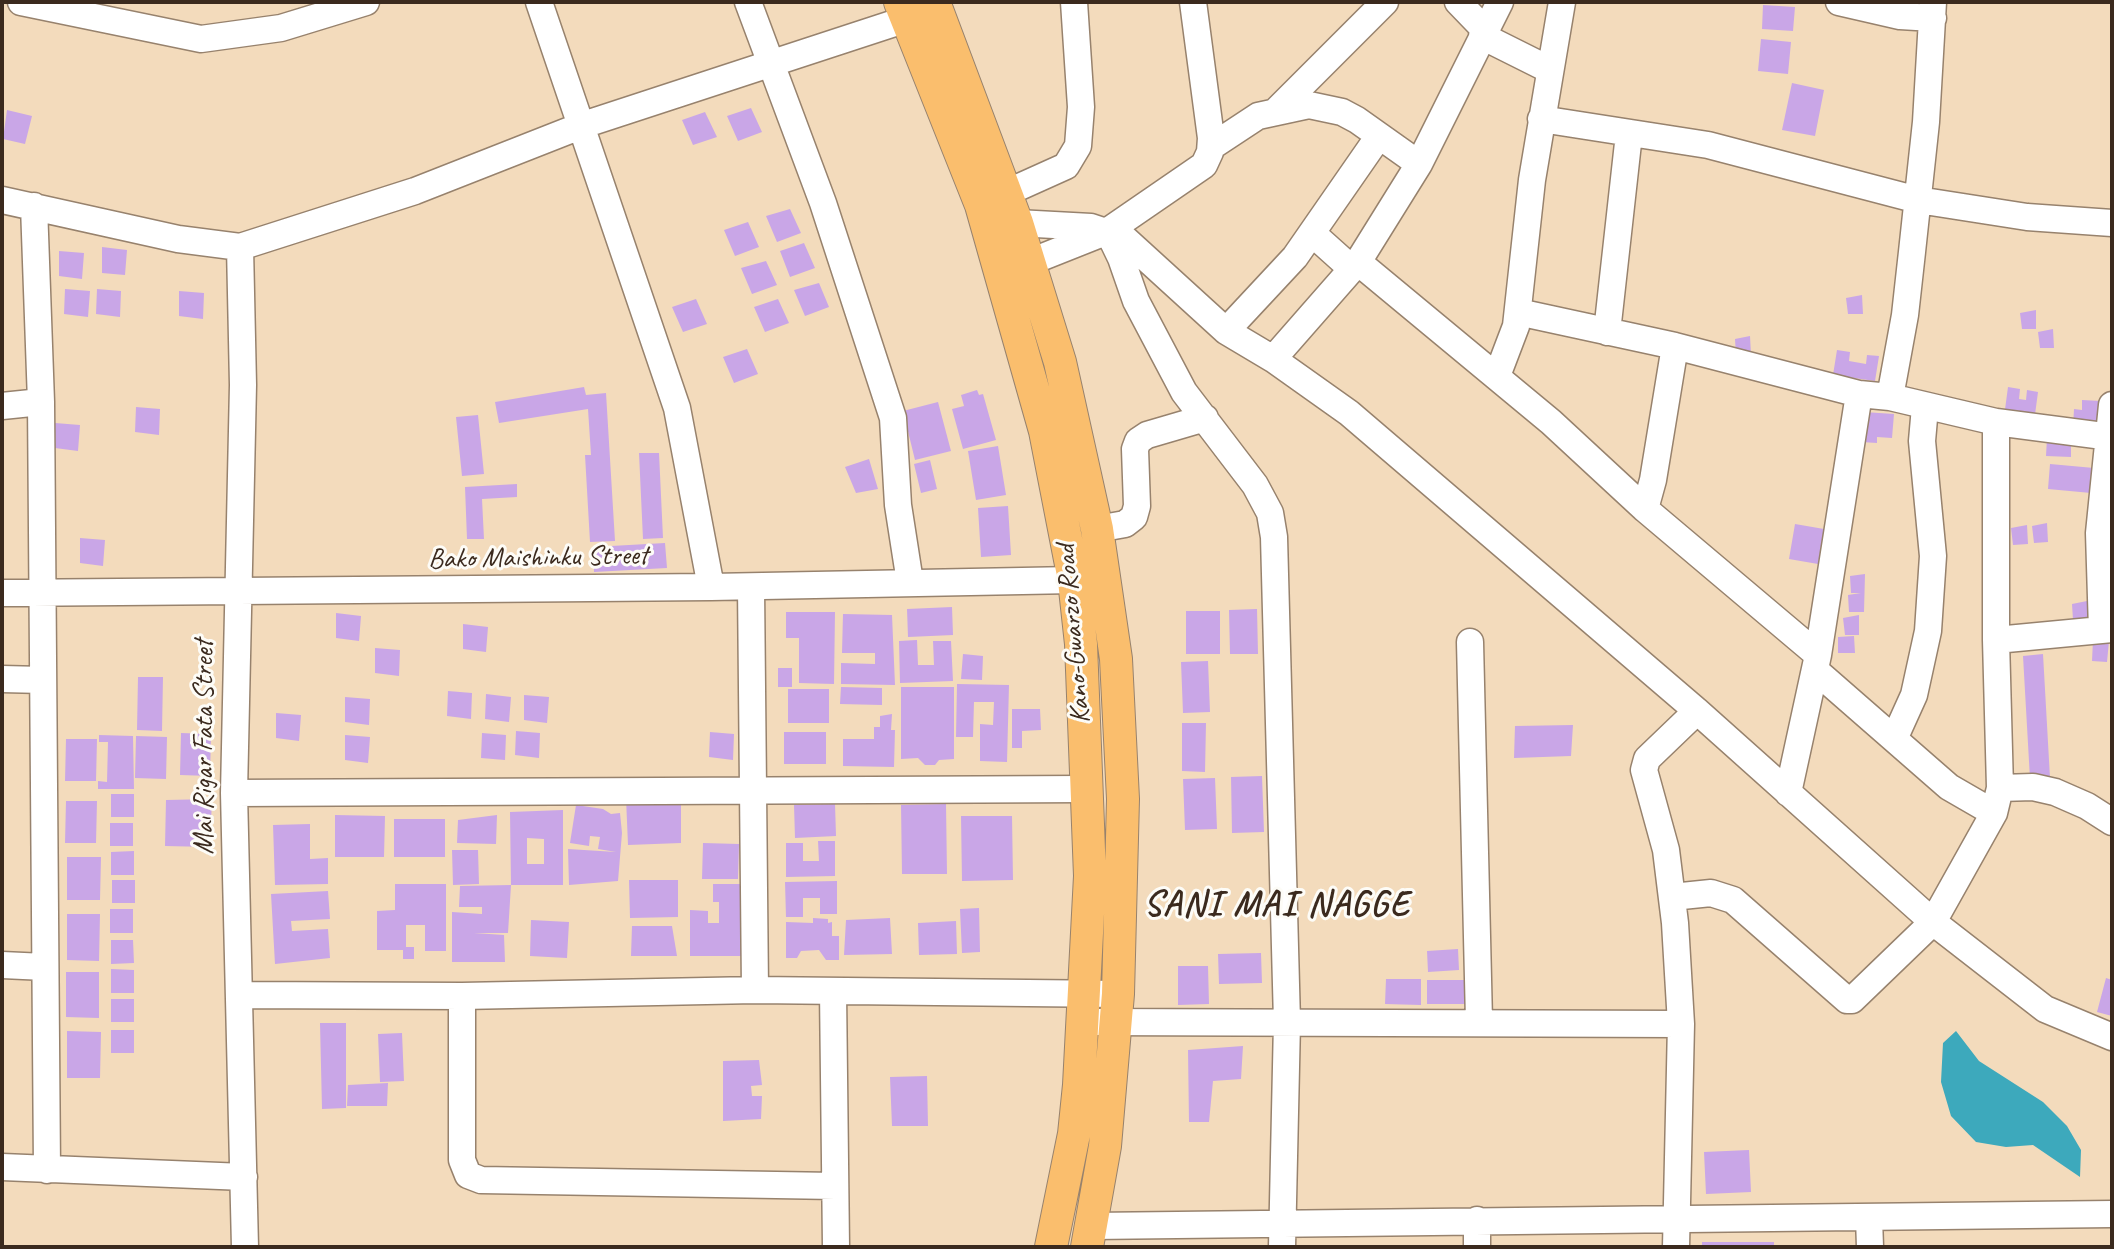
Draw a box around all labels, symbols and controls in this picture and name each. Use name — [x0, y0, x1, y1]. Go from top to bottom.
street label: Bako Maishinku Street — [428, 539, 648, 577]
street label: Kano-Gwarzo Road — [1049, 543, 1099, 725]
street label: Mai Rigar Fata Street — [188, 639, 222, 855]
district label: SANI MAI NAGGE — [1146, 885, 1408, 927]

